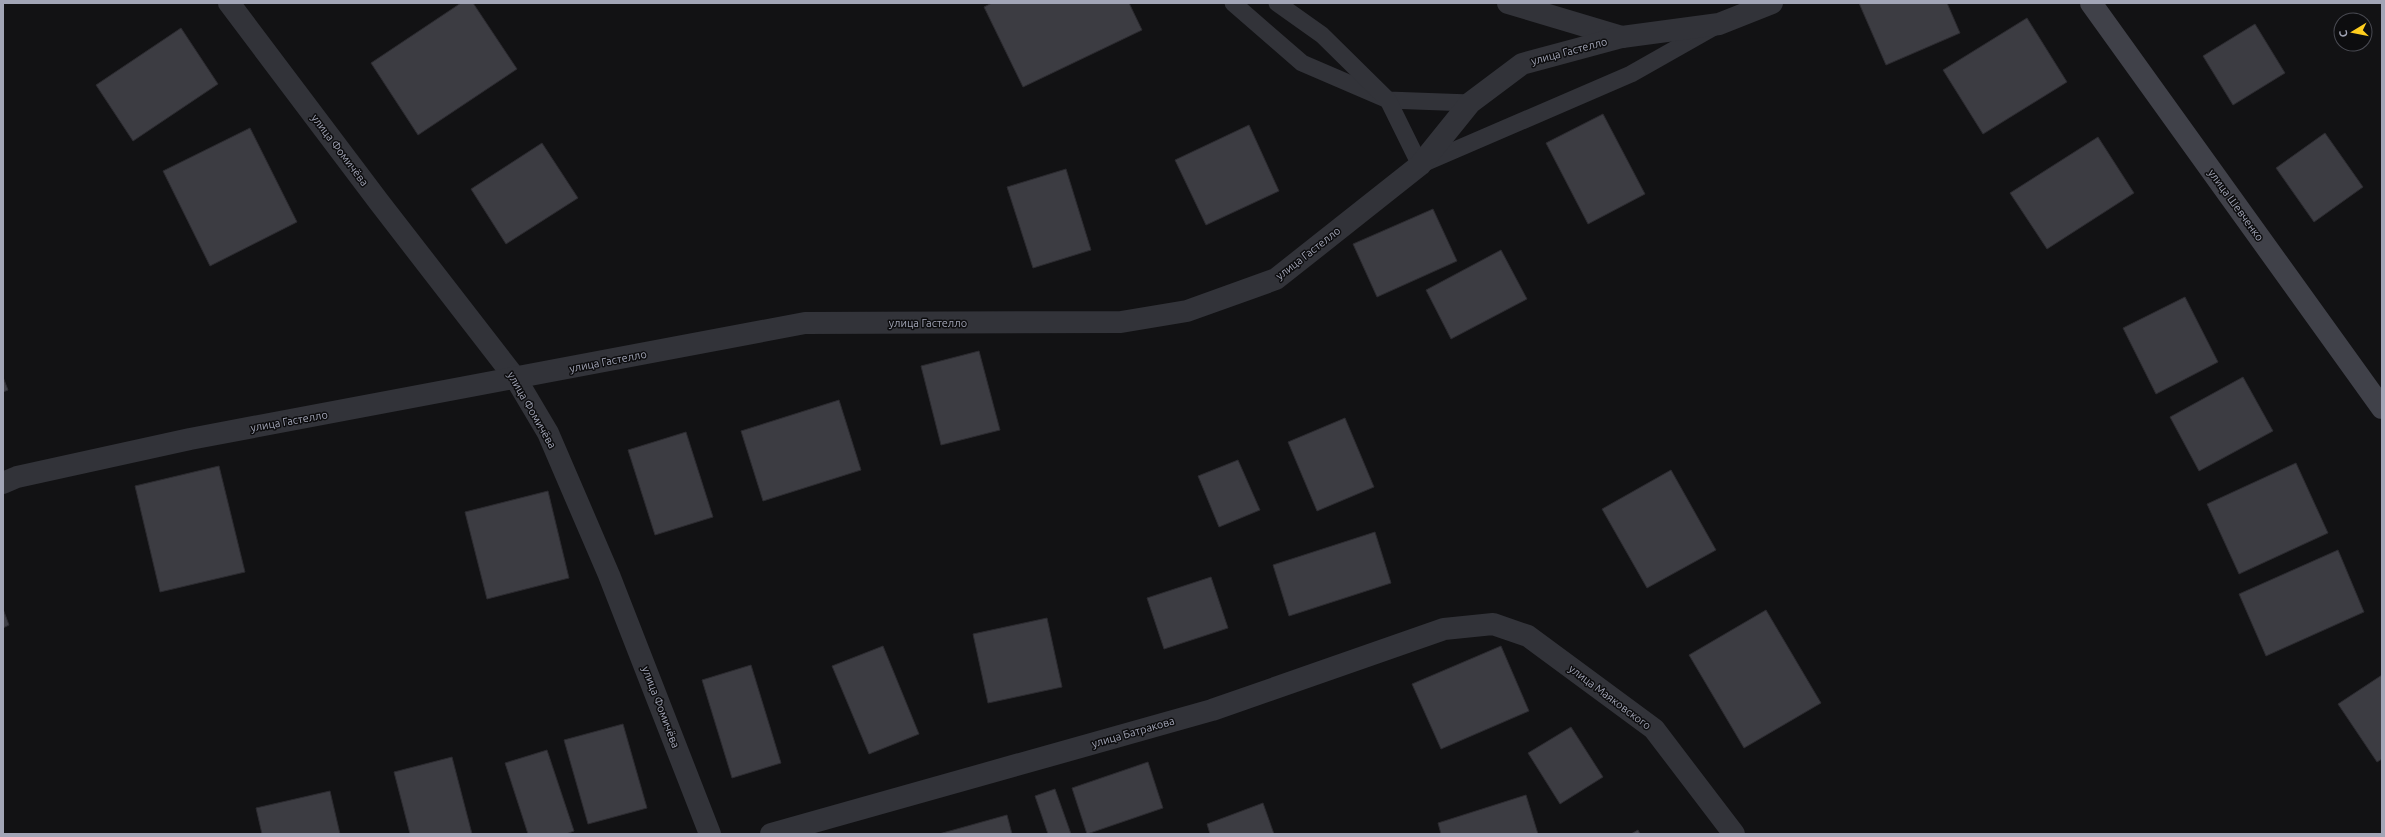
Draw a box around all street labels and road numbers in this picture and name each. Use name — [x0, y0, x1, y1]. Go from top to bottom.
street label: улица Гастелло — [1530, 35, 1608, 67]
street label: улица Фомичёва — [309, 112, 371, 188]
street label: улица Шевченко — [2206, 167, 2266, 243]
street label: улица Гастелло — [1273, 224, 1343, 282]
street label: улица Гастелло — [889, 317, 967, 329]
street label: улица Гастелло — [568, 348, 648, 374]
street label: улица Фомичёва — [505, 369, 559, 451]
street label: улица Гастелло — [249, 408, 329, 434]
street label: улица Маяковского — [1567, 662, 1653, 732]
street label: улица Фомичёва — [640, 664, 682, 750]
street label: улица Батракова — [1090, 714, 1176, 750]

